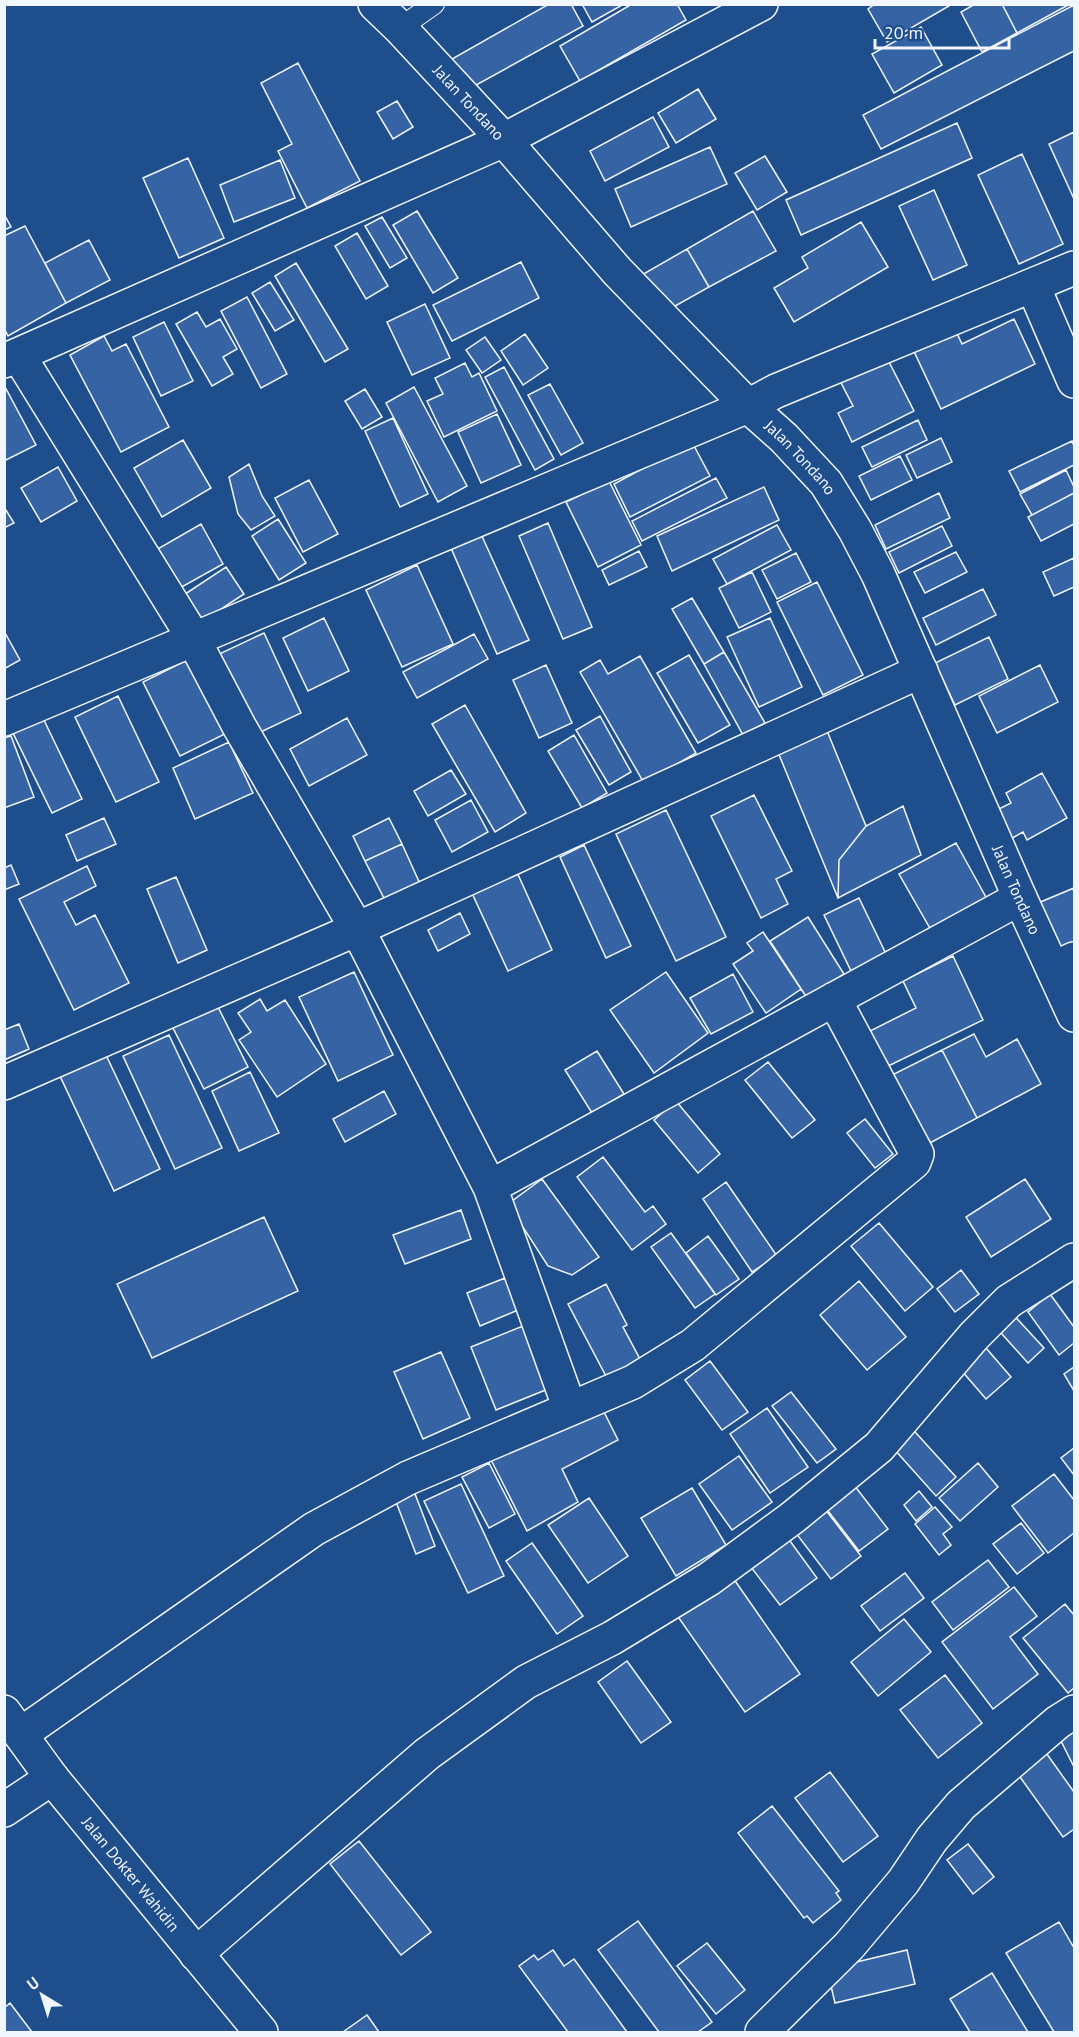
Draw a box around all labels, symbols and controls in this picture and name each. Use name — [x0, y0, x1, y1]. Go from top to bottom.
scale bar — [875, 12, 1008, 50]
text: 20 m — [884, 21, 923, 44]
street label: Jalan Tondano — [428, 60, 509, 144]
street label: Jalan Tondano — [760, 415, 841, 498]
street label: Jalan Tondano — [988, 841, 1045, 938]
street label: Jalan Dokter Wahidin — [77, 1812, 184, 1936]
north arrow — [12, 1965, 72, 2025]
text: U — [23, 1972, 43, 1994]

